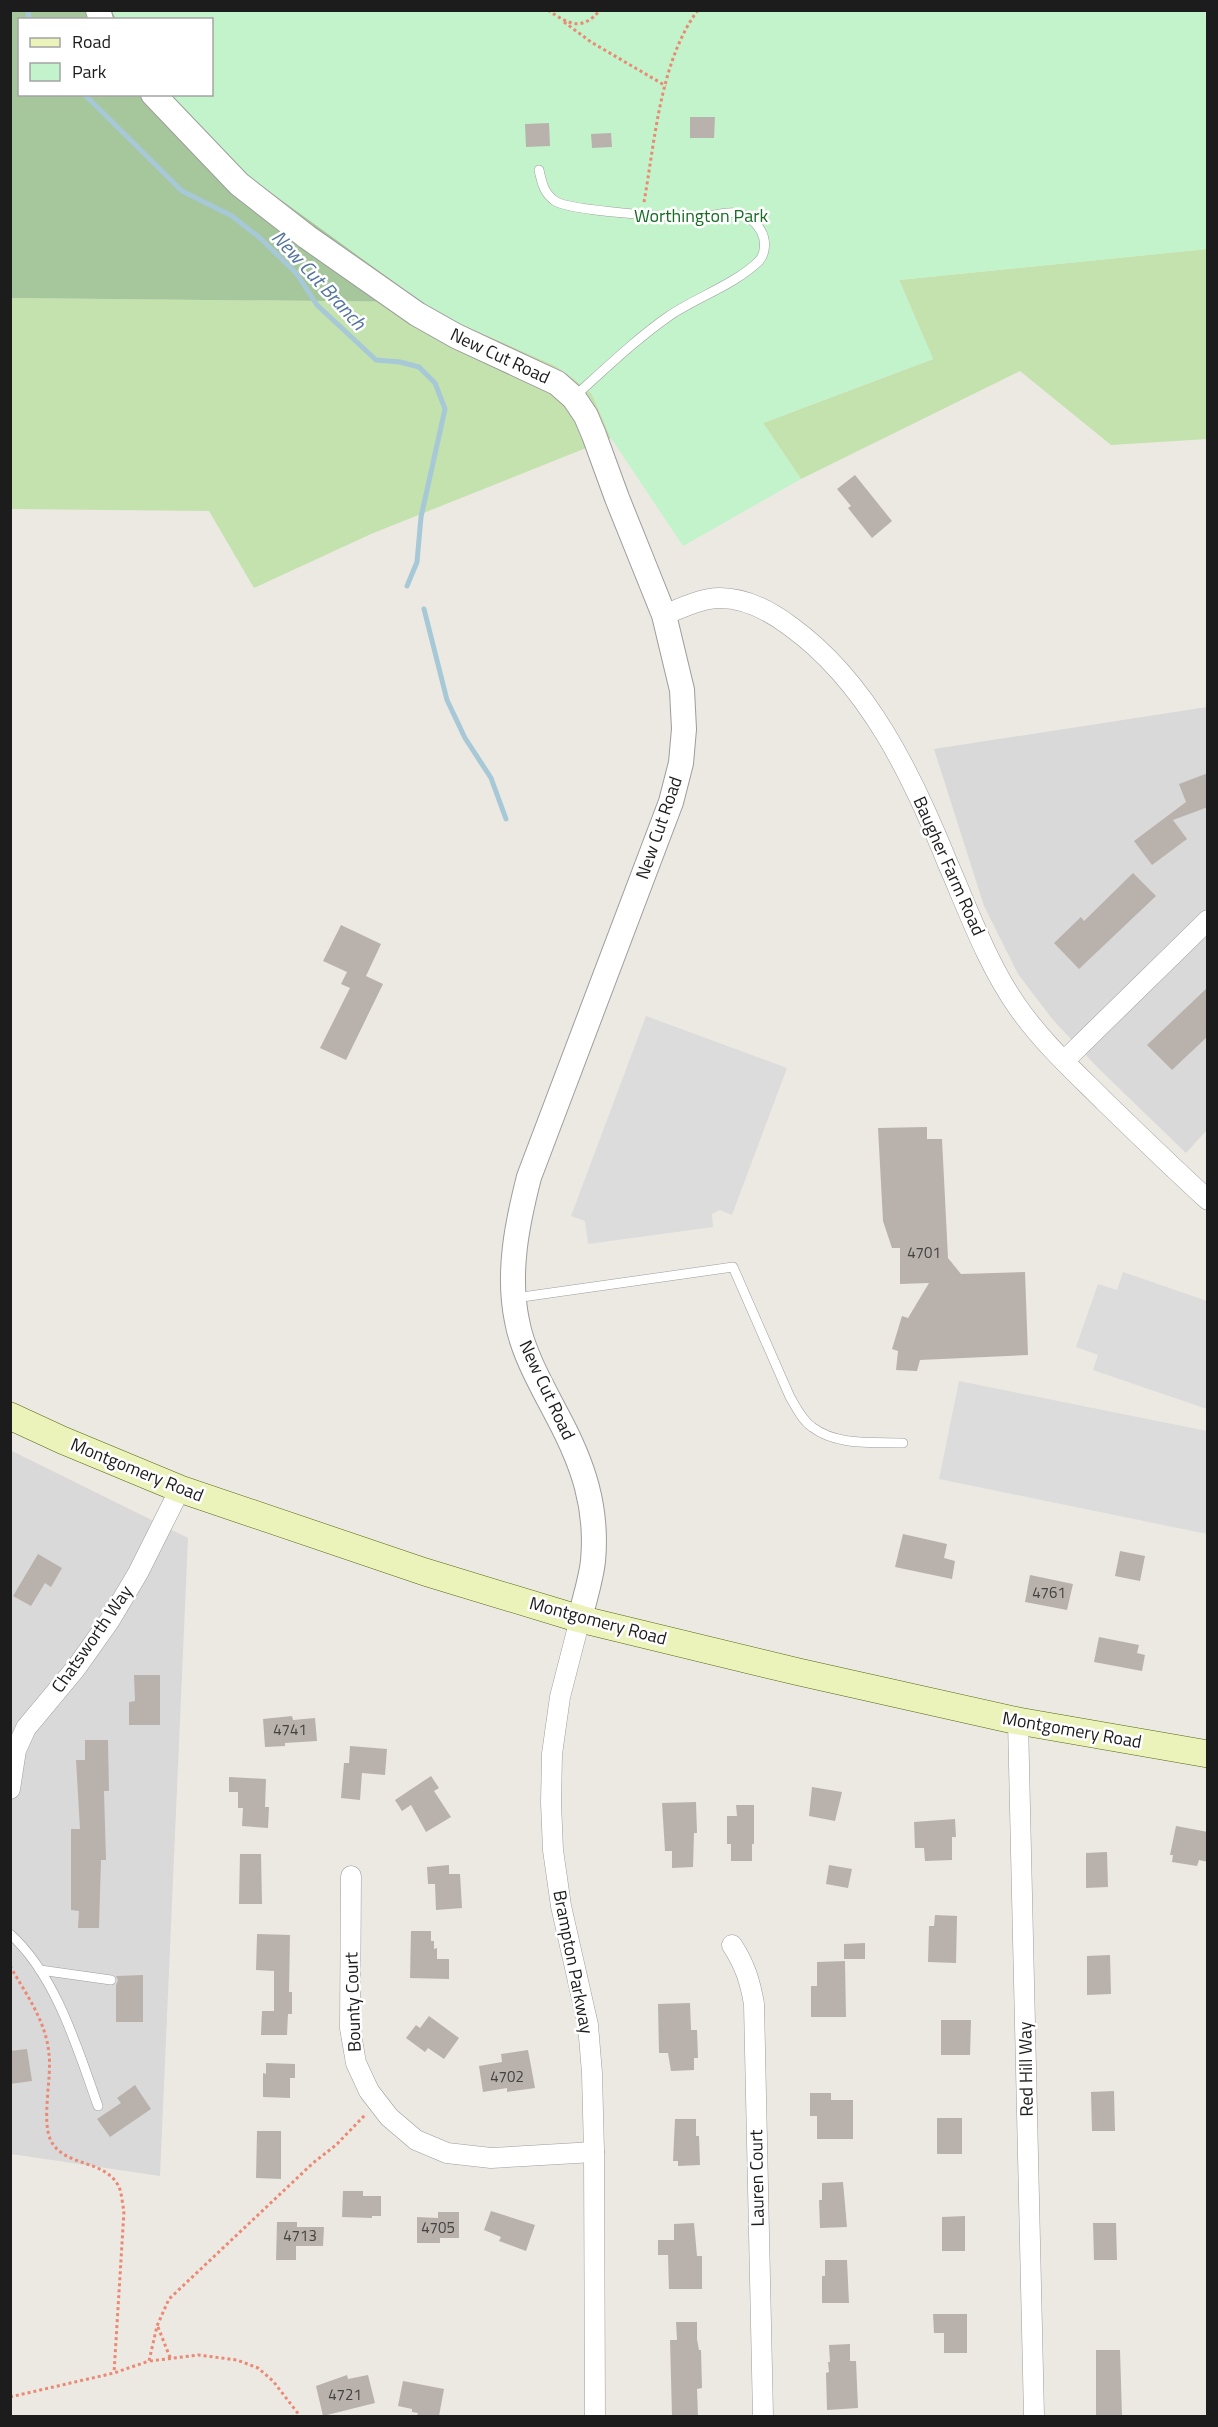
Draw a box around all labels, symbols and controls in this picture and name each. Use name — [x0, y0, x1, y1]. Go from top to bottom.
legend — [18, 18, 213, 96]
text: Road — [72, 28, 111, 55]
text: Park — [72, 58, 107, 85]
park label: Worthington Park — [634, 202, 768, 229]
water label: New Cut Branch — [265, 223, 375, 337]
street label: New Cut Road — [446, 321, 554, 390]
street label: New Cut Road — [628, 773, 689, 883]
street label: Baugher Farm Road — [907, 792, 992, 940]
house number: 4701 — [907, 1241, 941, 1264]
street label: New Cut Road — [513, 1336, 582, 1444]
street label: Montgomery Road — [67, 1431, 208, 1509]
street label: Chatsworth Way — [44, 1579, 139, 1698]
house number: 4761 — [1032, 1581, 1066, 1604]
street label: Montgomery Road — [526, 1589, 670, 1652]
street label: Montgomery Road — [1000, 1704, 1144, 1755]
house number: 4741 — [273, 1718, 307, 1741]
street label: Brampton Parkway — [546, 1888, 601, 2036]
street label: Bounty Court — [337, 1951, 368, 2052]
street label: Red Hill Way — [1011, 2021, 1040, 2117]
house number: 4702 — [490, 2065, 524, 2088]
street label: Lauren Court — [742, 2129, 771, 2227]
house number: 4705 — [421, 2216, 455, 2239]
house number: 4713 — [283, 2224, 317, 2247]
house number: 4721 — [328, 2383, 362, 2406]

